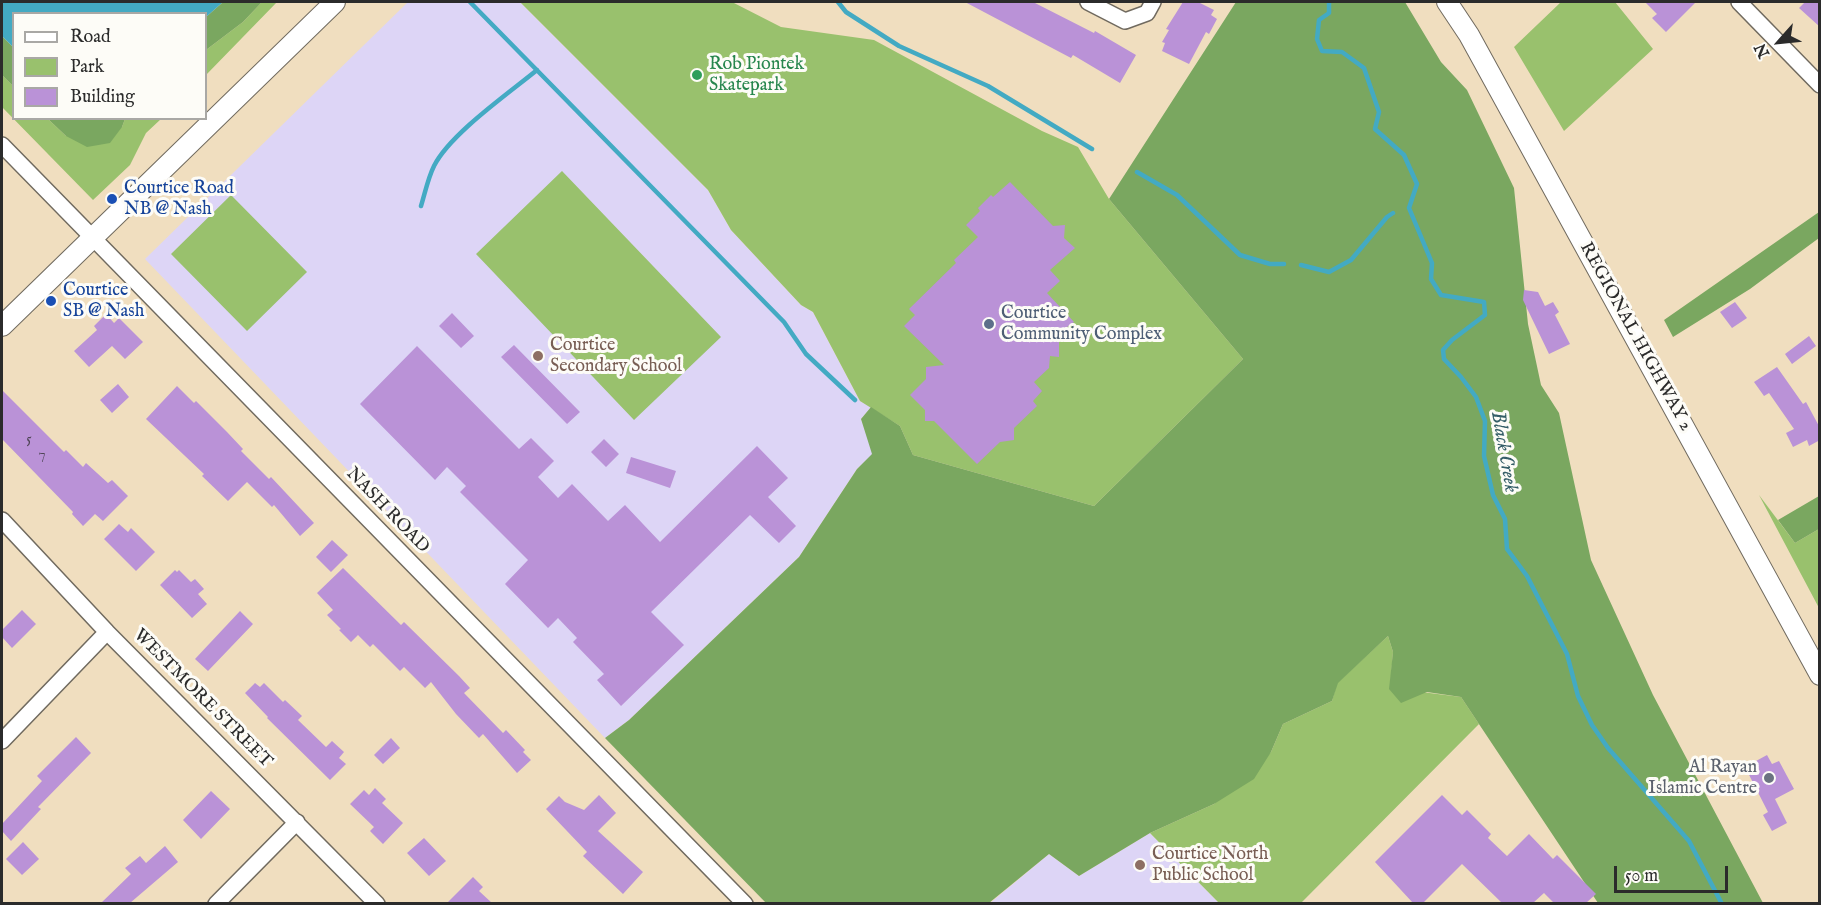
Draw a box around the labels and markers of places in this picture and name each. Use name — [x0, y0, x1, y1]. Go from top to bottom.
place label: Rob Piontek Skatepark — [709, 54, 804, 97]
marker: Rob Piontek Skatepark — [690, 68, 704, 82]
place label: Courtice Road NB @ Nash — [124, 178, 234, 220]
marker: Courtice Road NB @ Nash — [105, 192, 119, 206]
place label: Courtice SB @ Nash — [63, 280, 144, 322]
marker: Courtice SB @ Nash — [44, 294, 58, 308]
place label: Courtice Community Complex — [1001, 303, 1162, 346]
marker: Courtice Community Complex — [982, 317, 996, 331]
place label: Courtice Secondary School — [550, 335, 682, 378]
marker: Courtice Secondary School — [531, 349, 545, 363]
place label: Al Rayan Islamic Centre — [1648, 757, 1757, 800]
marker: Al Rayan Islamic Centre — [1762, 771, 1776, 785]
place label: Courtice North Public School — [1152, 844, 1268, 886]
marker: Courtice North Public School — [1133, 858, 1147, 872]

